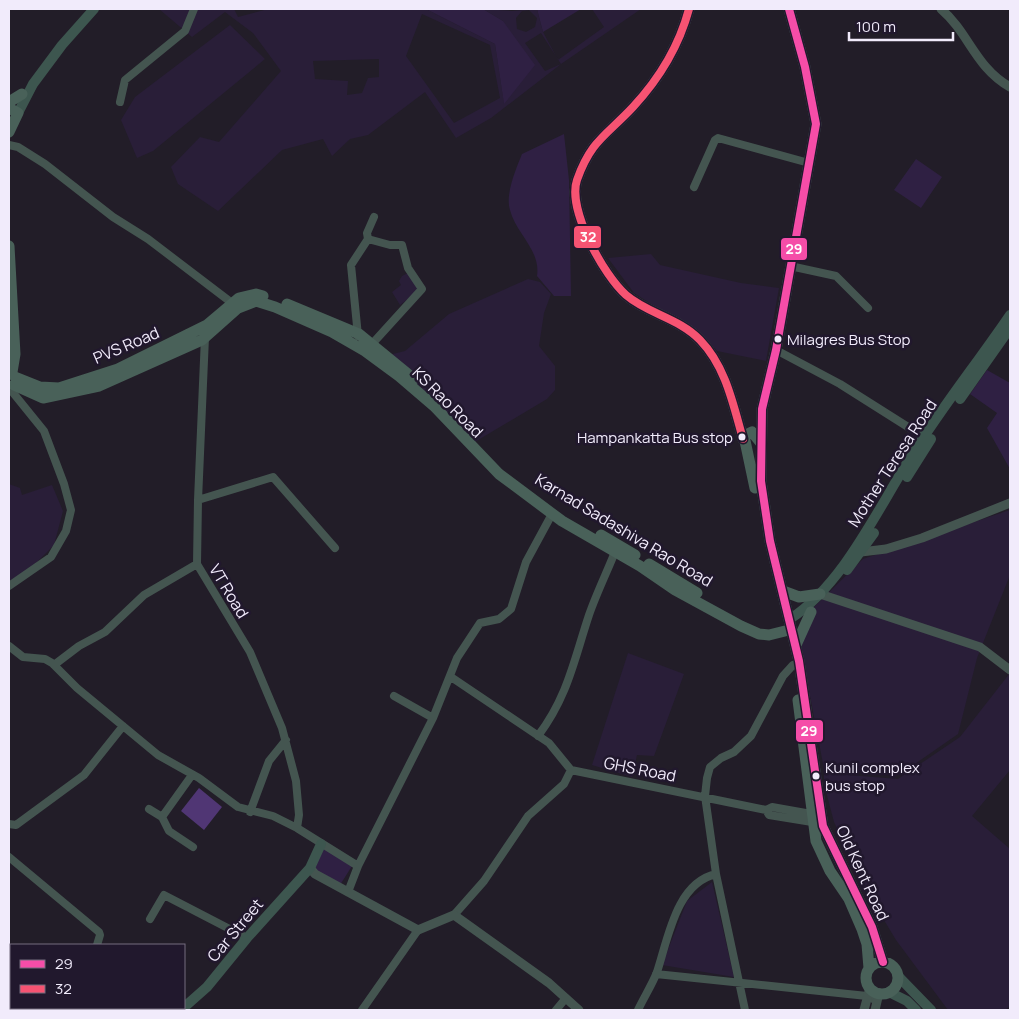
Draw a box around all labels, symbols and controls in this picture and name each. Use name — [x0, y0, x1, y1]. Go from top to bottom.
scale bar — [849, 10, 953, 42]
text: 100 m — [856, 16, 896, 37]
line badge: 32 — [573, 225, 602, 249]
text: 32 — [580, 227, 596, 246]
line badge: 29 — [780, 237, 808, 261]
text: 29 — [785, 239, 803, 258]
street label: PVS Road — [89, 321, 163, 369]
place label: Milagres Bus Stop — [787, 329, 911, 350]
marker: Milagres Bus Stop — [773, 334, 783, 344]
street label: KS Rao Road — [408, 362, 488, 442]
street label: Mother Teresa Road — [842, 395, 942, 531]
place label: Hampankatta Bus stop — [577, 427, 733, 448]
marker: Hampankatta Bus stop — [737, 432, 747, 442]
street label: Karnad Sadashiva Rao Road — [531, 468, 717, 592]
street label: VT Road — [204, 560, 254, 622]
line badge: 29 — [795, 719, 824, 743]
text: 29 — [800, 721, 818, 740]
street label: GHS Road — [602, 751, 678, 787]
place label: Kunil complex bus stop — [825, 757, 920, 796]
marker: Kunil complex bus stop — [811, 771, 821, 781]
street label: Old Kent Road — [831, 822, 895, 924]
street label: Car Street — [202, 894, 268, 966]
legend — [10, 944, 185, 1009]
text: 29 — [55, 953, 73, 974]
text: 32 — [55, 978, 72, 999]

